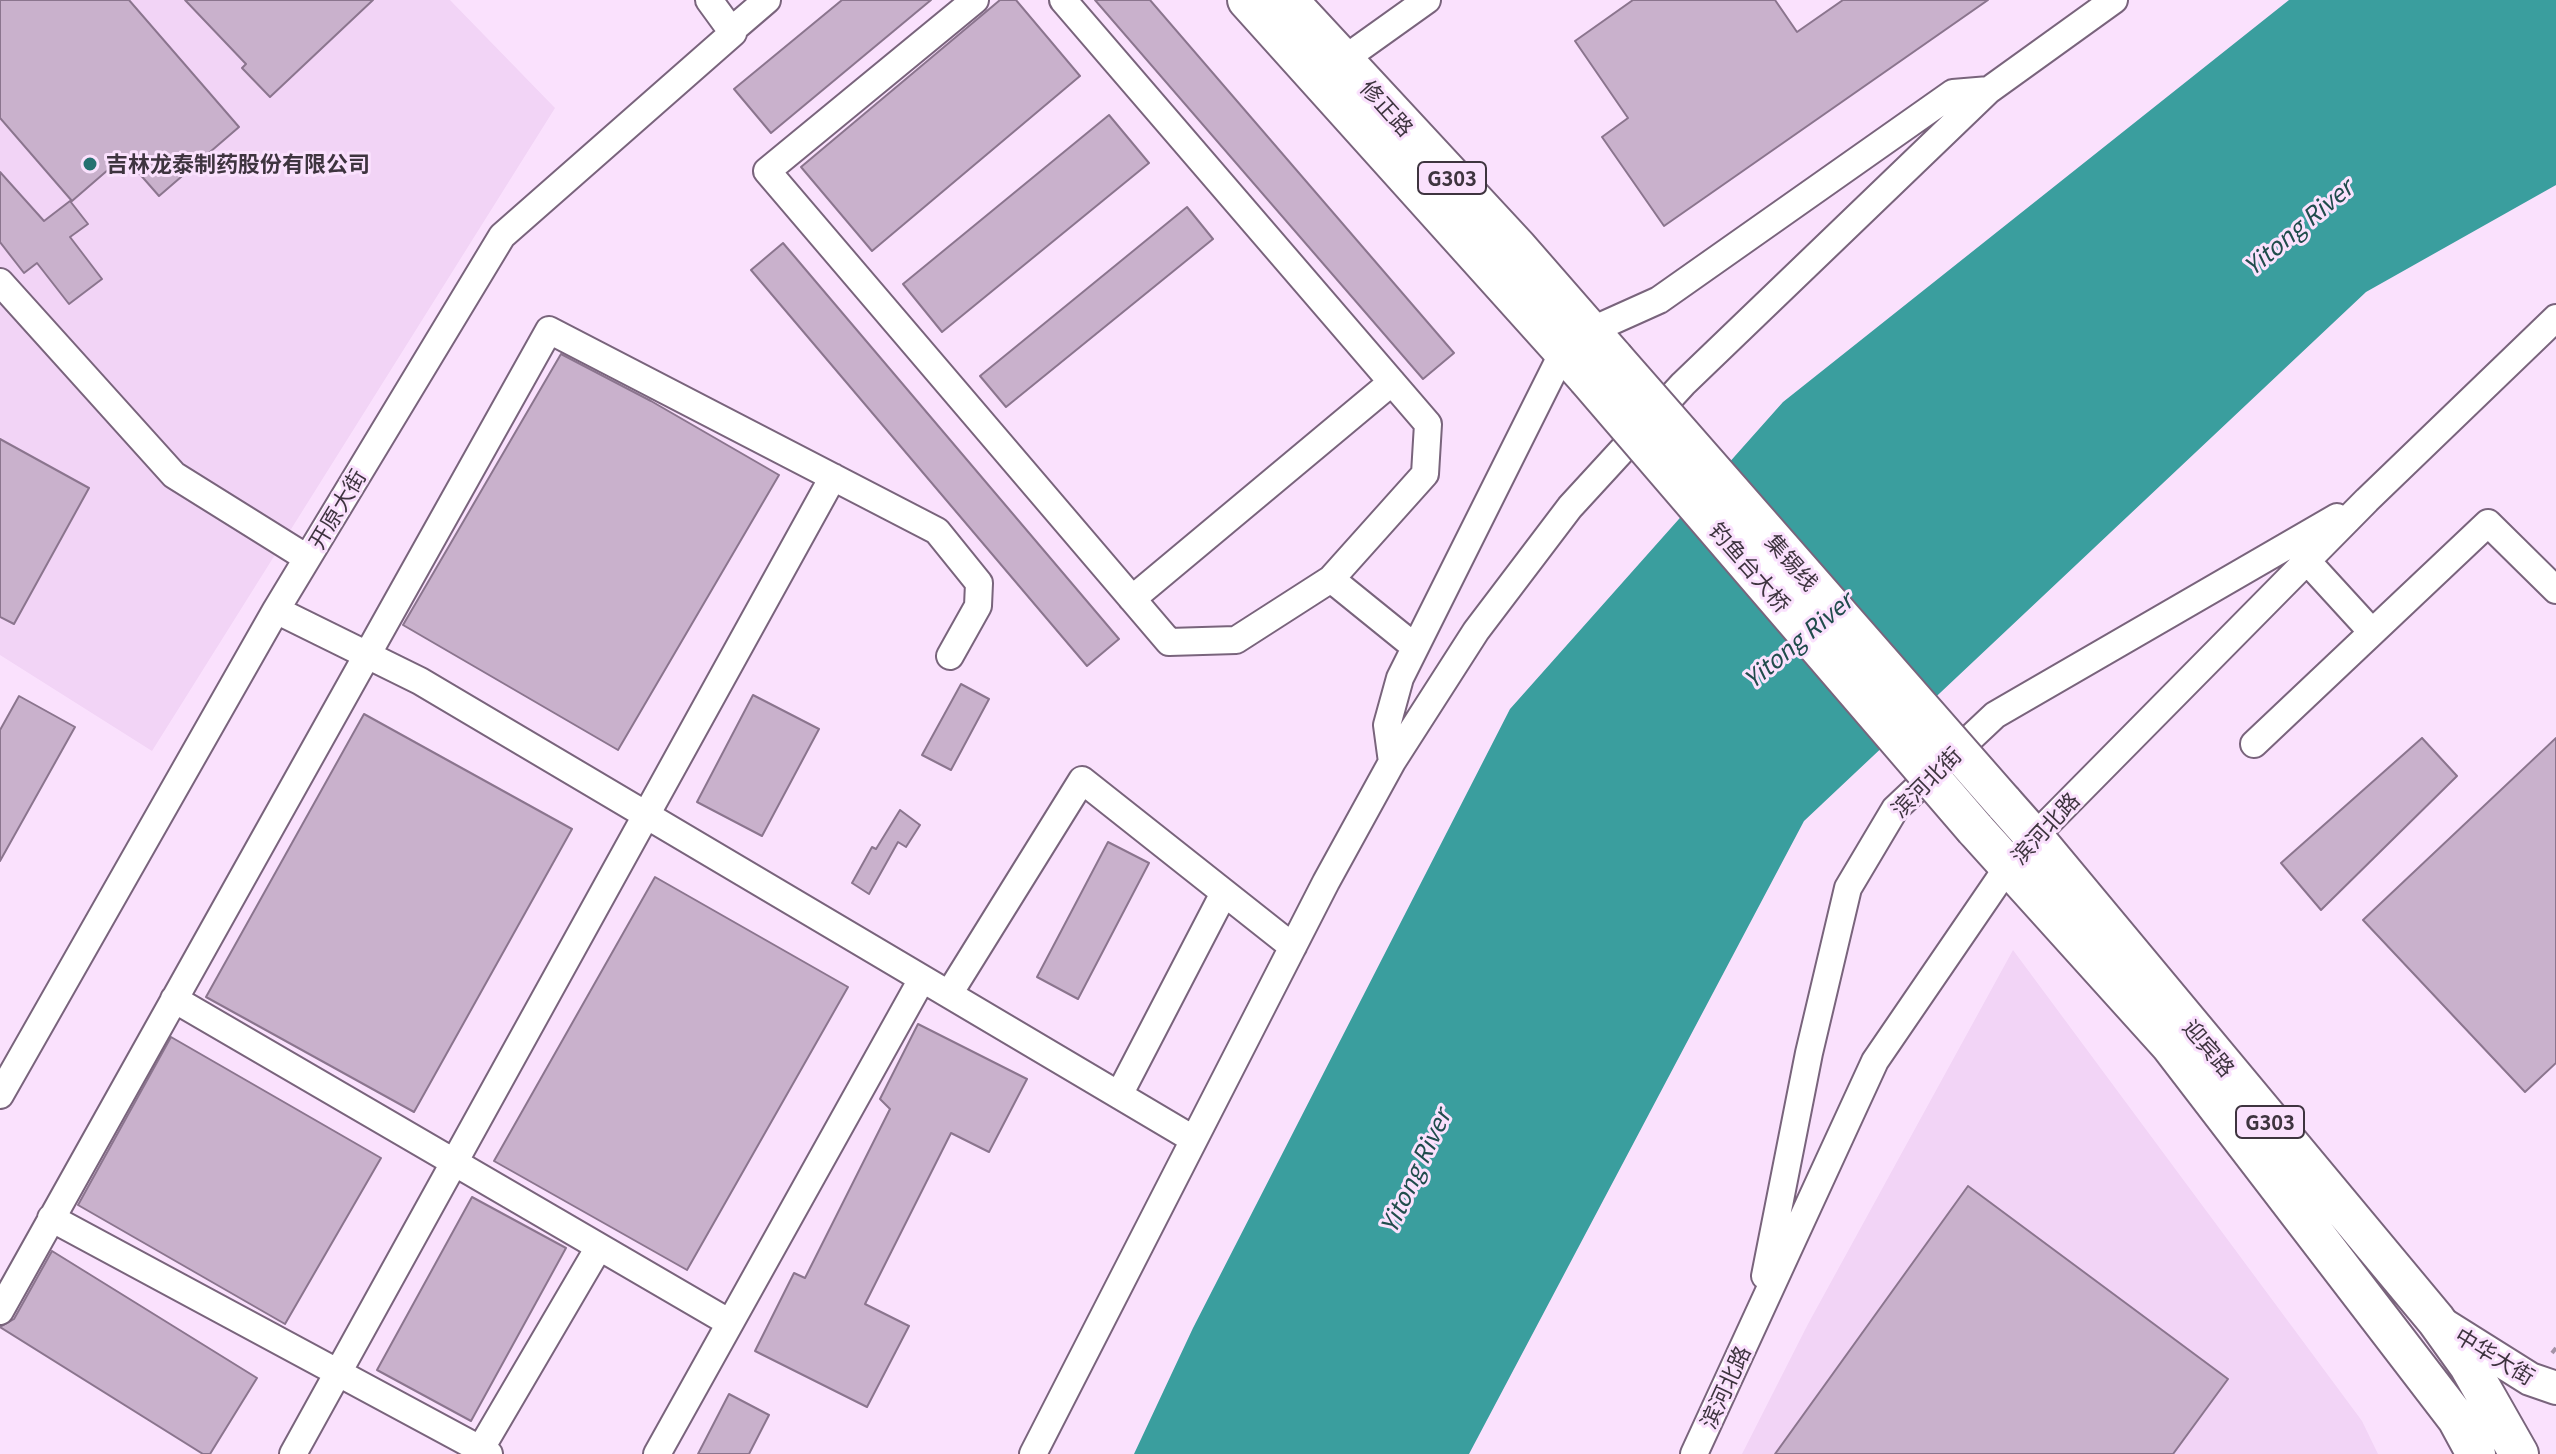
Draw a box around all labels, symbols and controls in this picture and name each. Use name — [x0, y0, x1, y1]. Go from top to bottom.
street label: 修正路 — [1355, 75, 1419, 141]
place label: 吉林龙泰制药股份有限公司 — [106, 151, 370, 177]
marker: 吉林龙泰制药股份有限公司 — [81, 155, 99, 173]
road number: G303 — [1418, 162, 1486, 194]
water label: Yitong River — [2238, 173, 2358, 281]
street label: 开原大街 — [303, 464, 371, 554]
street label: 钓鱼台大桥 — [1704, 517, 1796, 617]
street label: 集锡线 — [1760, 528, 1824, 596]
water label: Yitong River — [1738, 586, 1858, 694]
street label: 滨河北街 — [1886, 742, 1966, 822]
street label: 滨河北路 — [2005, 787, 2085, 869]
street label: 迎宾路 — [2178, 1014, 2240, 1082]
water label: Yitong River — [1374, 1105, 1456, 1237]
road number: G303 — [2236, 1106, 2304, 1138]
street label: 中华大街 — [2450, 1322, 2540, 1390]
street label: 滨河北路 — [1694, 1342, 1756, 1432]

